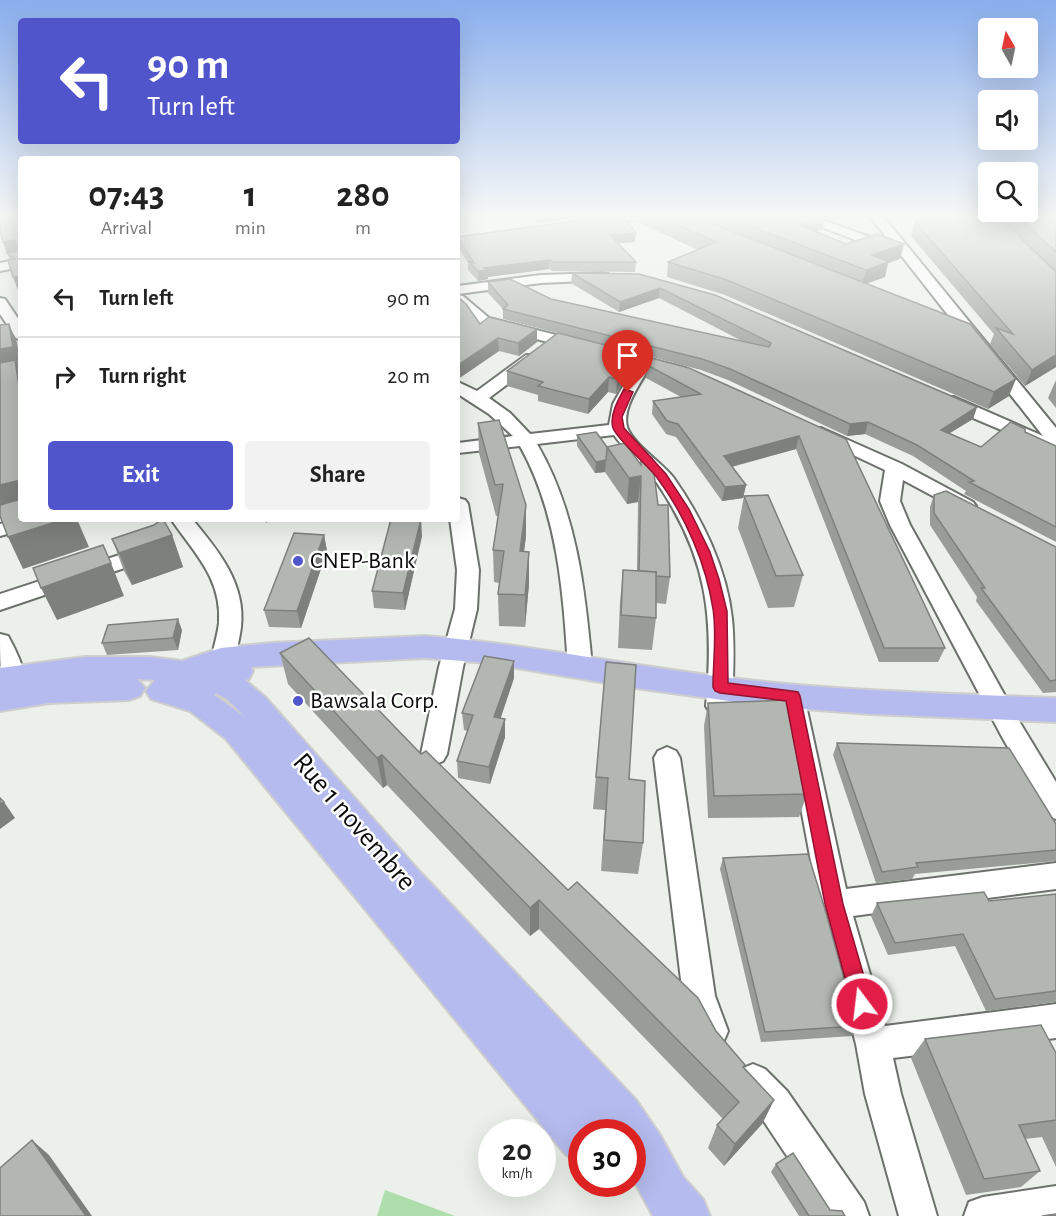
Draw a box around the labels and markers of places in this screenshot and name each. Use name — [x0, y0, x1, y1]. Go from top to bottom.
pin — [602, 330, 653, 392]
place label: CNEP-Bank — [310, 549, 415, 573]
marker: CNEP-Bank — [291, 554, 305, 568]
place label: Bawsala Corp. — [310, 689, 439, 713]
marker: Bawsala Corp. — [291, 694, 305, 708]

